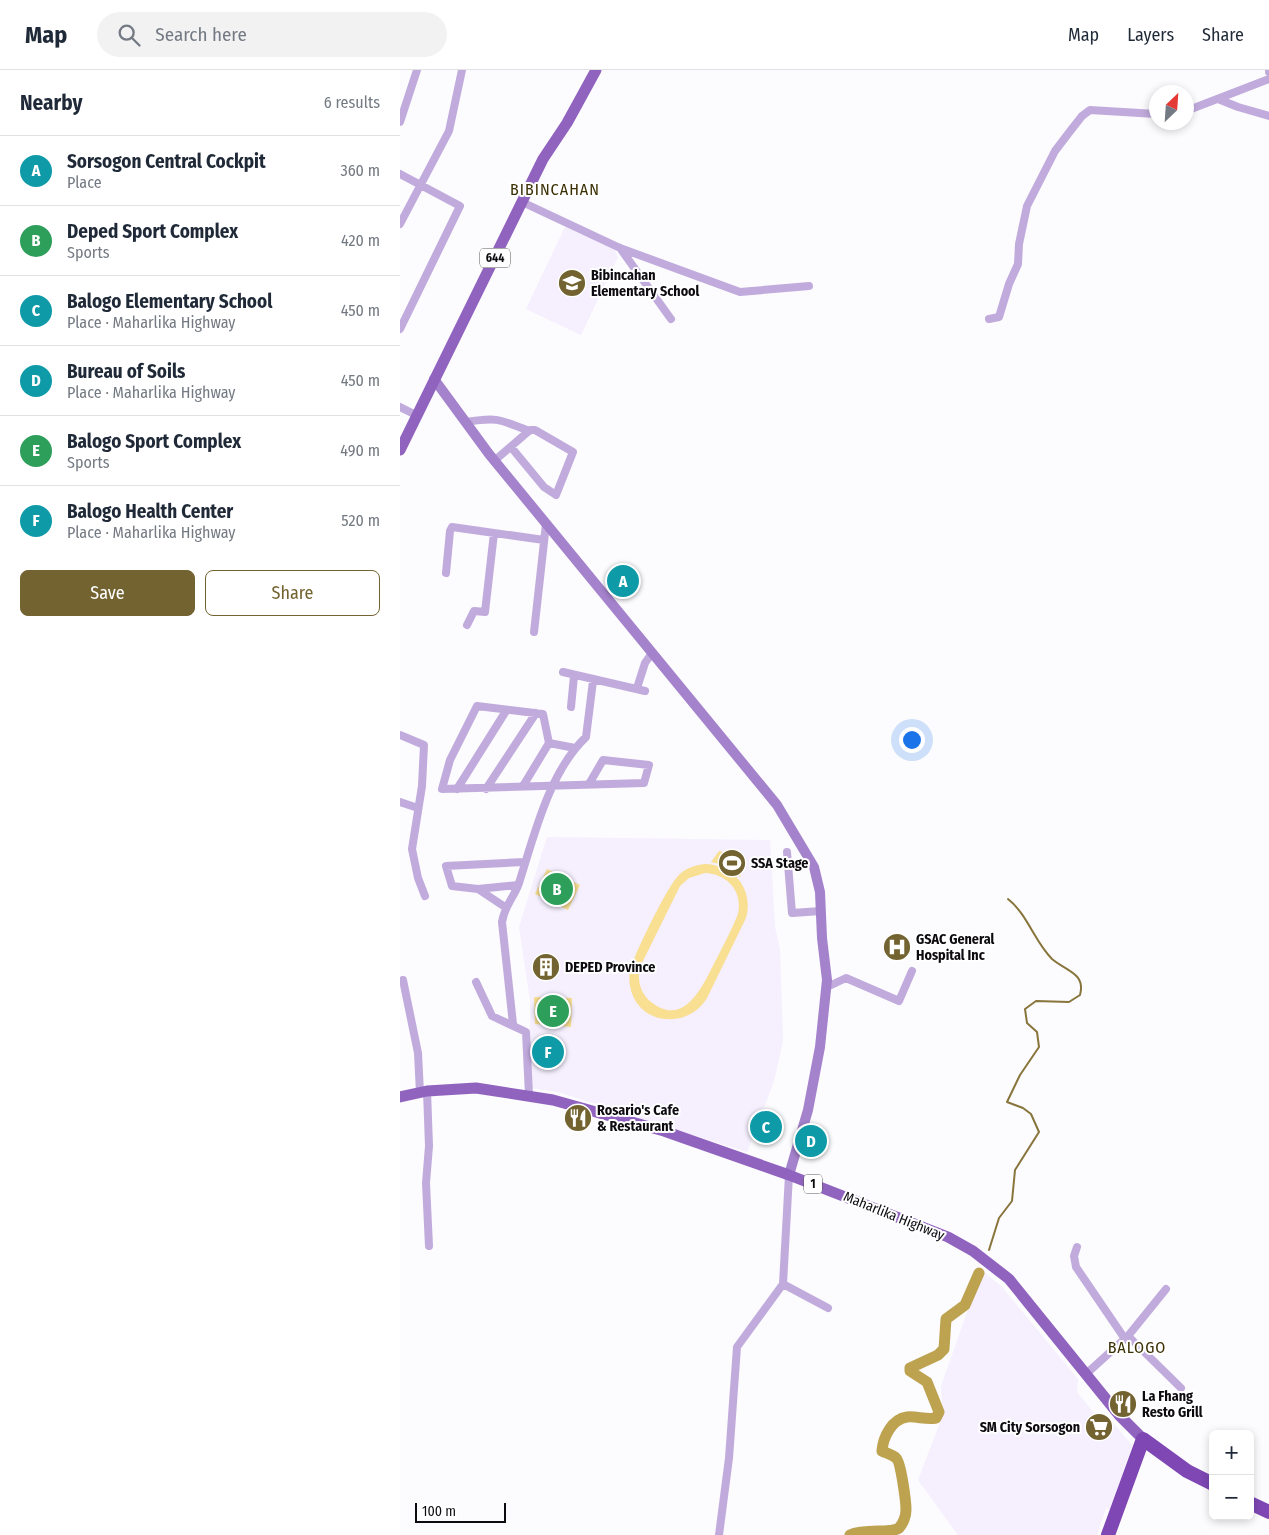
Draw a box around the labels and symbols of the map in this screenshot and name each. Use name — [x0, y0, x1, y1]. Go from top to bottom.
north arrow — [1149, 85, 1194, 130]
district label: BIBINCAHAN — [510, 180, 600, 199]
road number: 644 — [480, 248, 510, 268]
place label: Bibincahan Elementary School — [591, 267, 700, 300]
school or university icon: Bibincahan Elementary School — [557, 268, 587, 298]
pin: A — [607, 562, 639, 600]
your location — [899, 727, 925, 753]
sports icon: SSA Stage — [717, 848, 747, 878]
place label: SSA Stage — [751, 855, 808, 872]
pin: B — [541, 870, 573, 908]
place label: GSAC General Hospital Inc — [916, 931, 994, 964]
hospital icon: GSAC General Hospital Inc — [882, 932, 912, 962]
building icon: DEPED Province — [531, 952, 561, 982]
place label: DEPED Province — [565, 959, 655, 976]
pin: E — [537, 992, 569, 1030]
pin: F — [532, 1033, 564, 1071]
place label: Rosario's Cafe & Restaurant — [597, 1102, 679, 1135]
restaurant icon: Rosario's Cafe & Restaurant — [563, 1103, 593, 1133]
pin: C — [750, 1108, 782, 1146]
pin: D — [795, 1122, 827, 1160]
road number: 1 — [804, 1174, 822, 1194]
street label: Maharlika Highway — [841, 1188, 948, 1244]
district label: BALOGO — [1108, 1338, 1166, 1357]
place label: La Fhang Resto Grill — [1142, 1388, 1203, 1421]
restaurant icon: La Fhang Resto Grill — [1108, 1389, 1138, 1419]
supermarket icon: SM City Sorsogon — [1084, 1412, 1114, 1442]
place label: SM City Sorsogon — [980, 1419, 1080, 1436]
scale bar — [415, 1500, 506, 1523]

